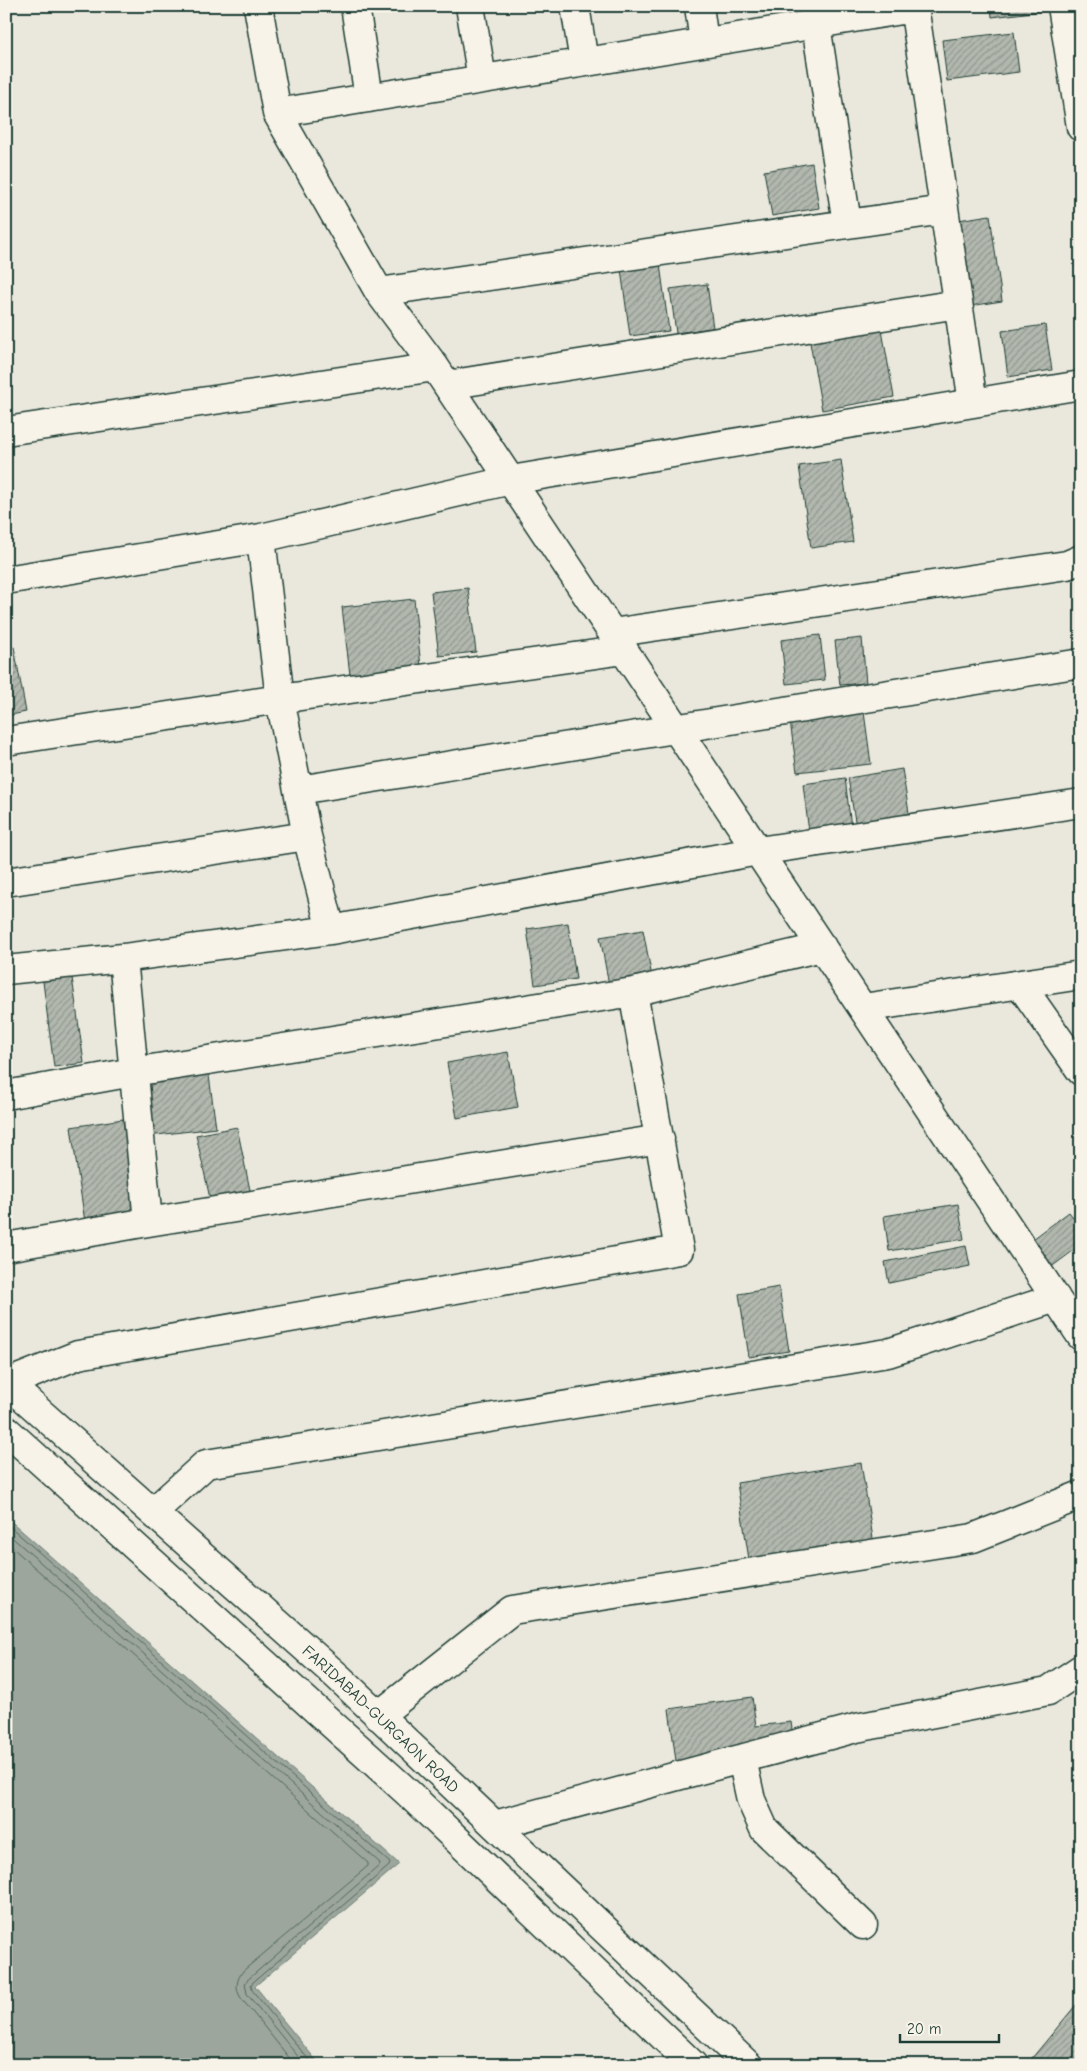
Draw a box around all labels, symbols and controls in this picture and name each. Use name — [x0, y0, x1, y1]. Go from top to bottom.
street label: FARIDABAD-GURGAON ROAD — [299, 1642, 462, 1797]
scale bar — [900, 2011, 998, 2043]
text: 20 m — [907, 2020, 941, 2038]

